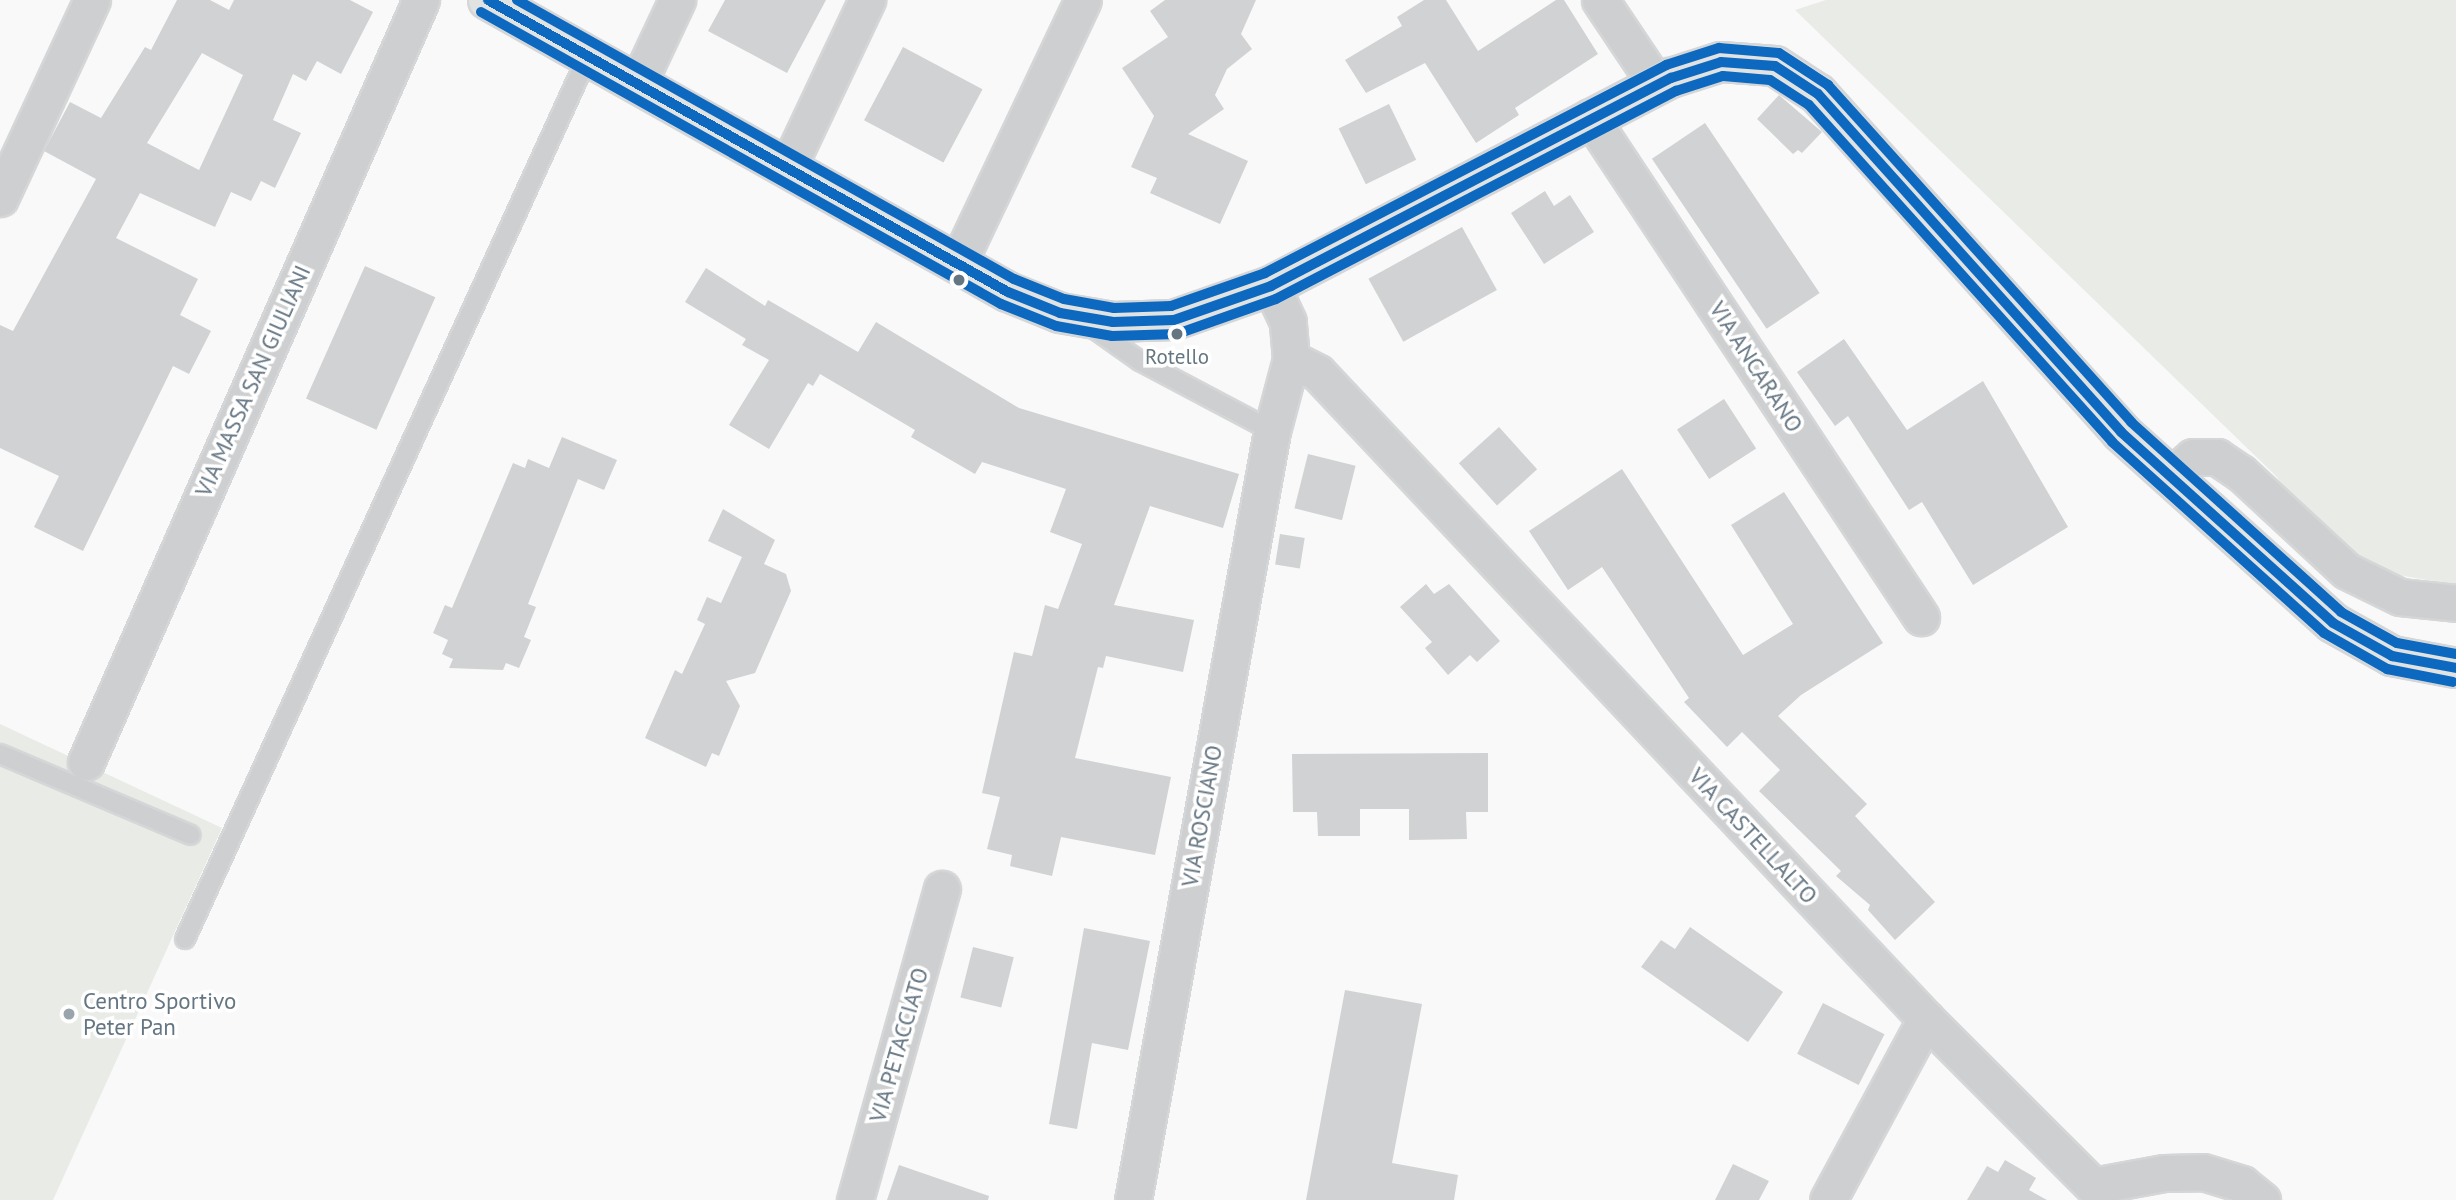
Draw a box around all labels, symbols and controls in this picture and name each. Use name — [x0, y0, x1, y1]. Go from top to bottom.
street label: VIA MASSA SAN GIULIANI — [189, 260, 317, 502]
unlabelled marker — [952, 273, 966, 287]
street label: VIA ANCARANO — [1703, 296, 1809, 438]
marker: Rotello — [1170, 327, 1184, 341]
place label: Rotello — [1145, 344, 1209, 370]
street label: VIA ROSCIANO — [1176, 742, 1228, 890]
street label: VIA CASTELLALTO — [1683, 762, 1823, 910]
street label: VIA PETACCIATO — [864, 964, 934, 1126]
place label: Centro Sportivo Peter Pan — [83, 987, 236, 1041]
marker: Centro Sportivo Peter Pan — [61, 1006, 77, 1022]

